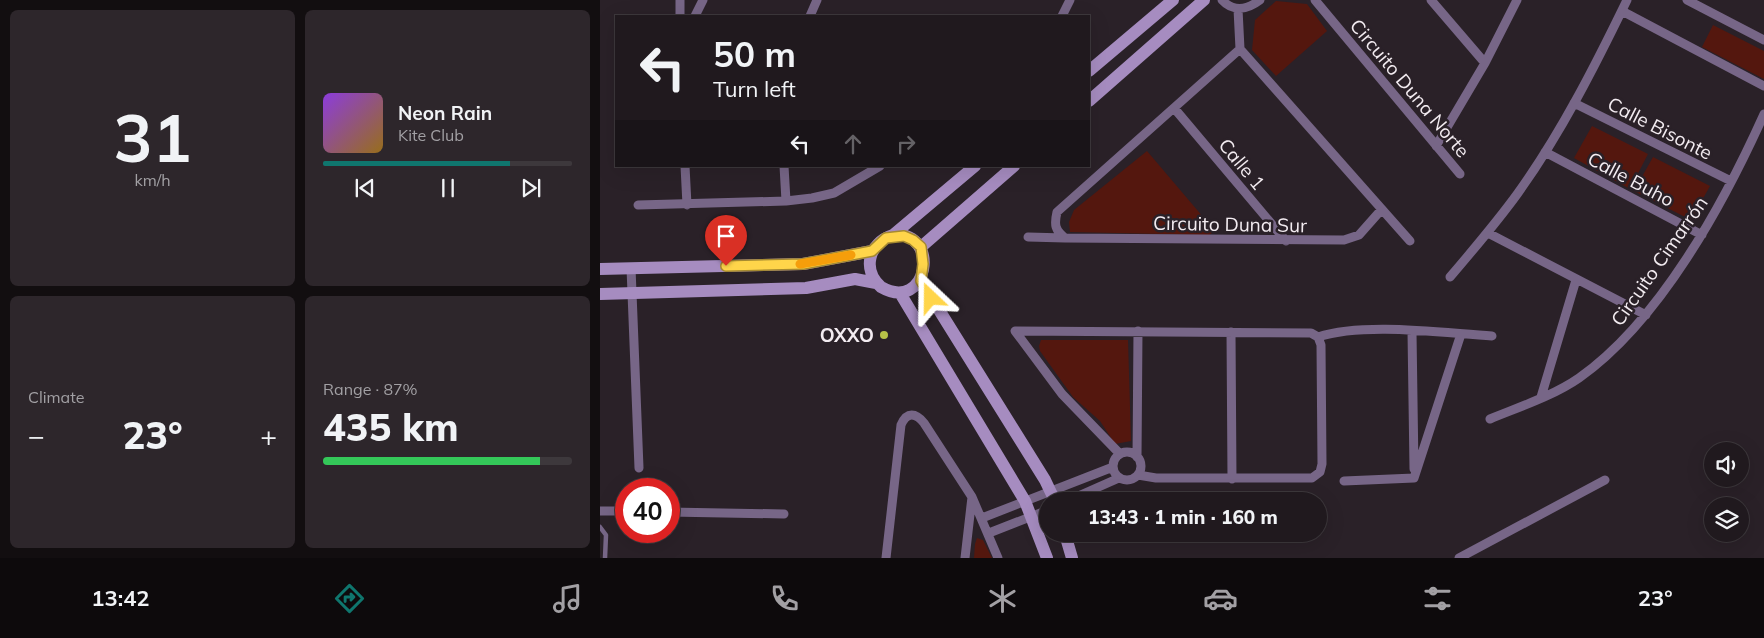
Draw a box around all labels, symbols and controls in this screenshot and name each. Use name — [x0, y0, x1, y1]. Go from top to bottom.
street label: Circuito Duna Norte — [1345, 14, 1475, 162]
text: 50 m — [713, 32, 796, 76]
icon: left — [630, 35, 695, 100]
text: Turn left — [713, 75, 796, 103]
street label: Calle Bisonte — [1604, 91, 1716, 165]
text: 31 — [113, 97, 192, 178]
text: Neon Rain — [398, 101, 492, 125]
text: Kite Club — [398, 125, 464, 145]
icon: left — [786, 130, 814, 158]
icon: ahead — [839, 130, 867, 158]
icon: right — [892, 130, 920, 158]
street label: Calle 1 — [1214, 133, 1270, 195]
street label: Calle Buho — [1584, 146, 1678, 212]
text: km/h — [134, 170, 171, 190]
icon: previous — [351, 174, 379, 202]
icon: pause — [434, 174, 462, 202]
icon: next — [517, 174, 545, 202]
street label: Circuito Cimarrón — [1605, 192, 1713, 330]
street label: Circuito Duna Sur — [1153, 211, 1307, 237]
pin — [705, 215, 747, 266]
icon: arrive — [712, 222, 740, 250]
position arrow — [904, 271, 956, 323]
place label: OXXO — [820, 323, 874, 347]
marker: OXXO — [878, 329, 890, 341]
text: Range · 87% — [323, 379, 418, 399]
text: Climate — [28, 387, 84, 407]
text: 435 km — [323, 403, 459, 451]
text: 23° — [122, 411, 183, 459]
text: − — [28, 418, 45, 453]
text: + — [260, 418, 277, 453]
map controls — [1704, 442, 1749, 542]
button: sound — [1704, 442, 1749, 487]
speed limit sign: 40 — [615, 478, 680, 543]
button: layers — [1704, 497, 1749, 542]
text: 13:43 · 1 min · 160 m — [1088, 505, 1278, 529]
icon: directions — [332, 581, 367, 616]
icon: music — [550, 581, 585, 616]
icon: phone — [767, 581, 802, 616]
icon: climate — [985, 581, 1020, 616]
icon: car — [1203, 581, 1238, 616]
icon: filters — [1420, 581, 1455, 616]
text: 13:42 — [91, 584, 150, 612]
text: 23° — [1638, 584, 1673, 612]

